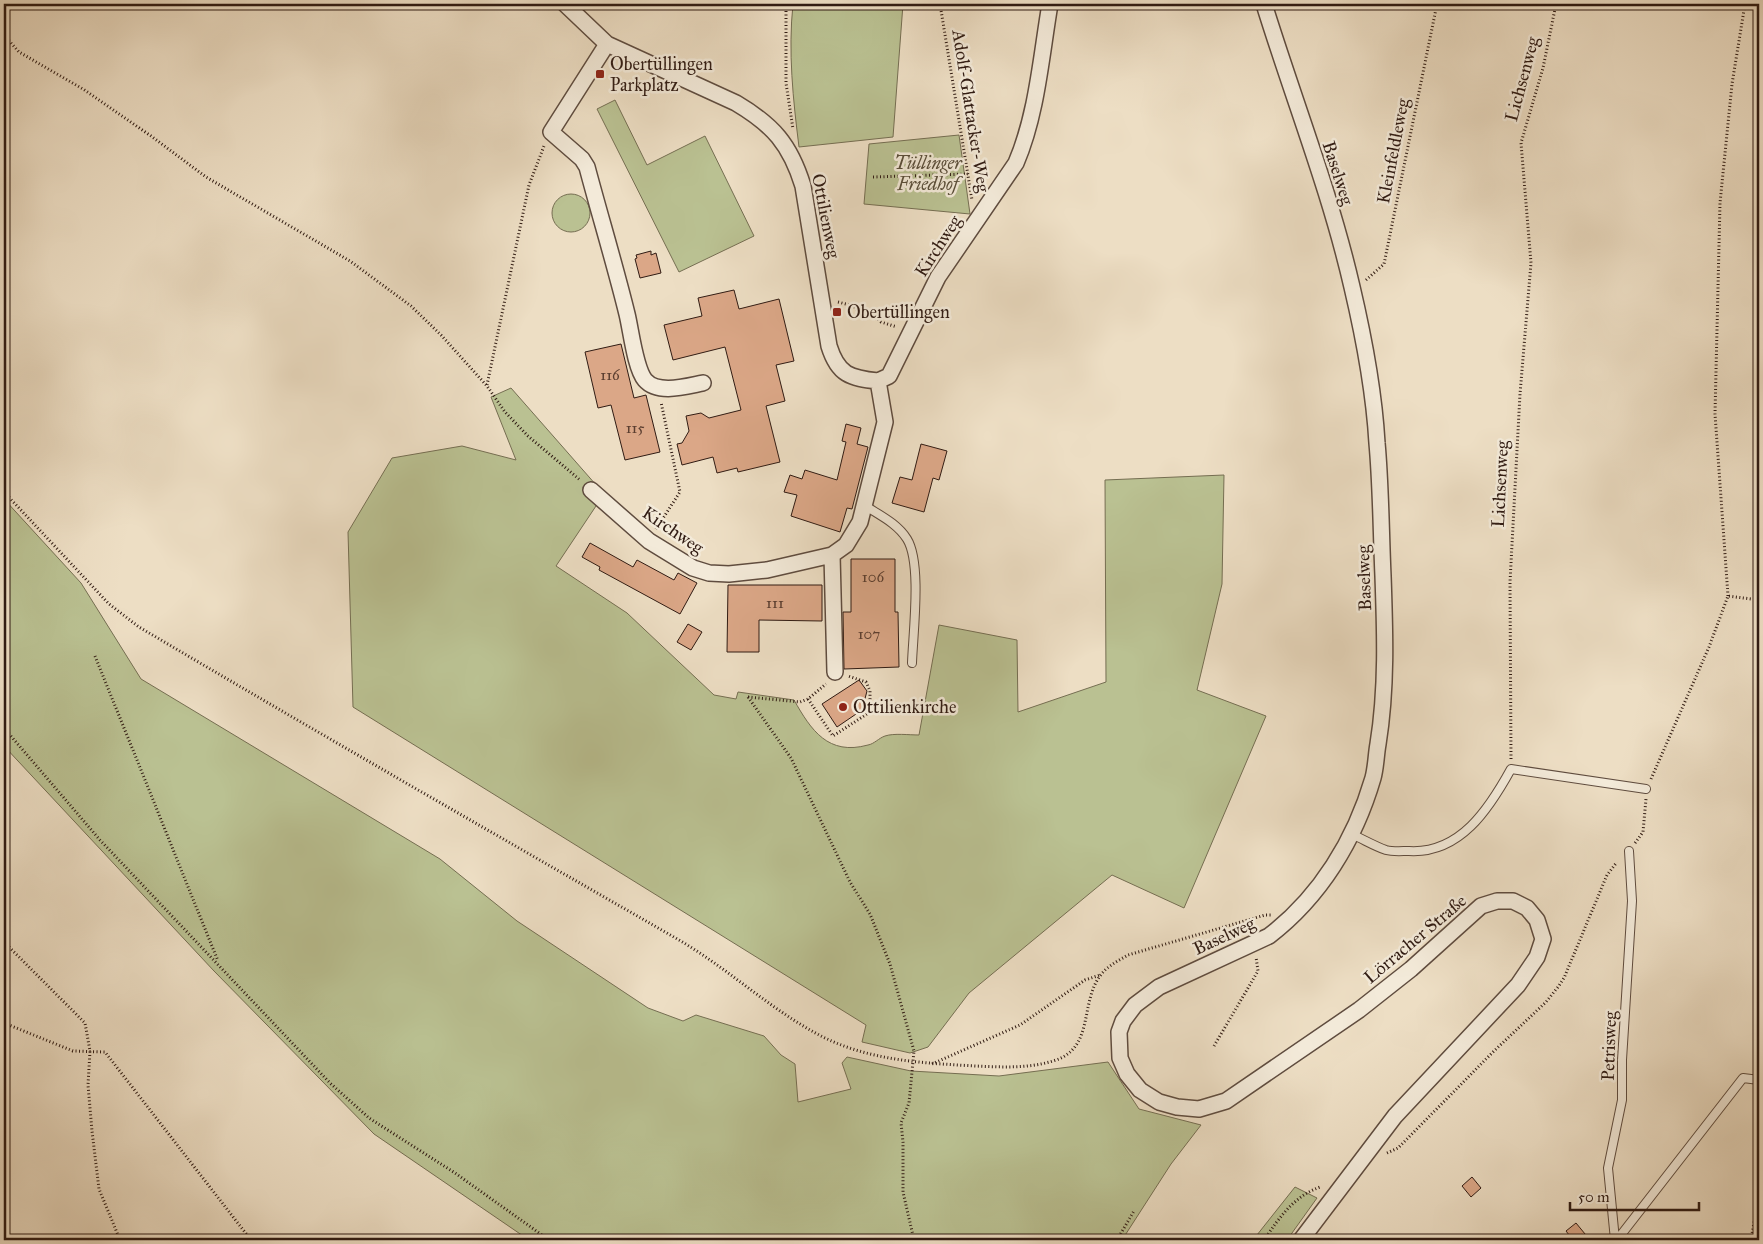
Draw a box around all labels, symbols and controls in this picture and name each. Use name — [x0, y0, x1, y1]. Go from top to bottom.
street label: Adolf-Glattacker-Weg — [946, 27, 995, 195]
street label: Lichsenweg — [1500, 34, 1545, 124]
place label: Obertüllingen Parkplatz — [610, 53, 713, 96]
marker: Obertüllingen Parkplatz — [594, 68, 606, 80]
street label: Kleinfeldleweg — [1372, 96, 1415, 206]
street label: Baselweg — [1316, 138, 1359, 209]
park label: Tüllinger Friedhof — [894, 152, 964, 195]
street label: Ottilienweg — [806, 172, 845, 261]
street label: Kirchweg — [910, 210, 967, 282]
place label: Obertüllingen — [847, 301, 950, 324]
marker: Obertüllingen — [831, 306, 843, 318]
house number: 116 — [600, 366, 621, 384]
house number: 115 — [626, 419, 644, 437]
street label: Lichsenweg — [1487, 439, 1514, 528]
street label: Kirchweg — [638, 501, 708, 560]
street label: Baselweg — [1352, 544, 1377, 611]
house number: 106 — [862, 568, 885, 586]
house number: 111 — [766, 594, 784, 612]
house number: 107 — [858, 625, 880, 643]
place label: Ottilienkirche — [853, 696, 956, 718]
marker: Ottilienkirche — [837, 701, 849, 713]
street label: Lörracher Straße — [1359, 890, 1471, 988]
street label: Baselweg — [1190, 912, 1259, 961]
street label: Petrisweg — [1597, 1010, 1622, 1081]
scale bar — [1570, 1179, 1699, 1211]
text: 50 m — [1578, 1188, 1610, 1206]

